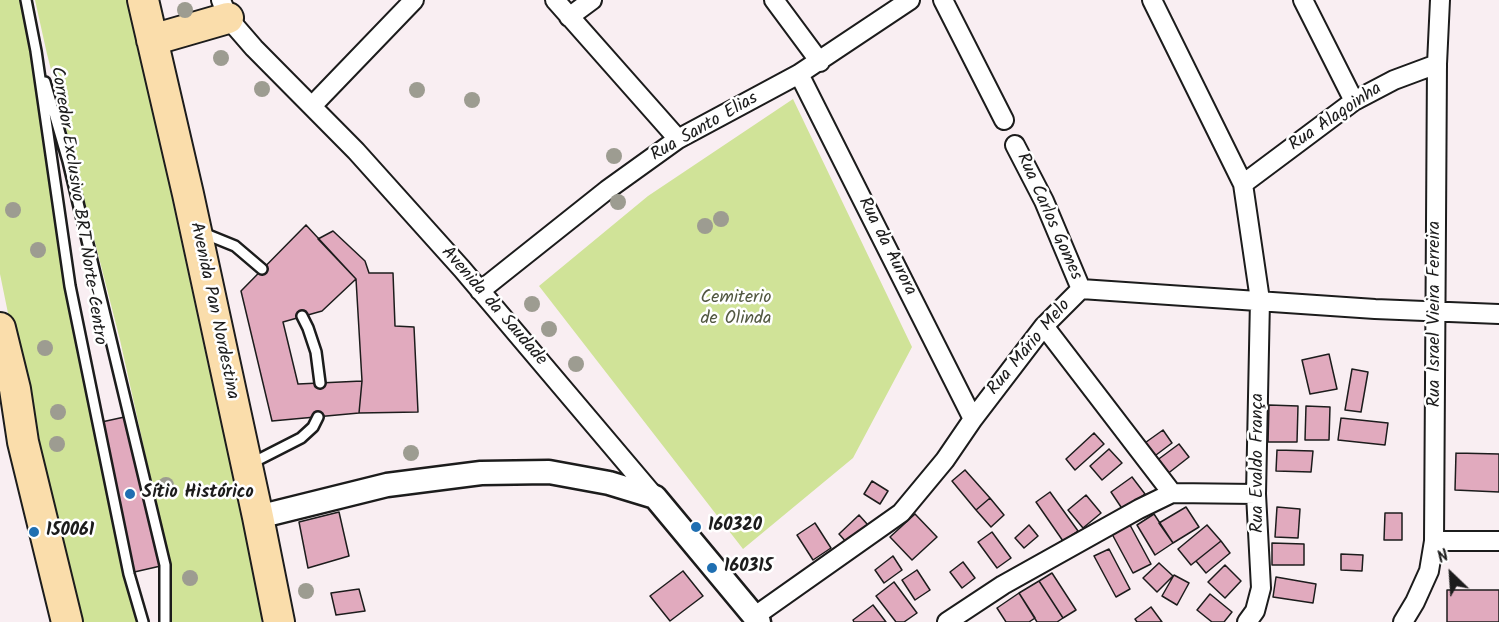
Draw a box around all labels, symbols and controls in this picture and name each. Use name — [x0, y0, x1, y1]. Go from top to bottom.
street label: Corredor Exclusivo BRT Norte-Centro — [44, 65, 110, 347]
street label: Rua Alagoinha — [1285, 79, 1387, 157]
street label: Rua Santo Elias — [648, 89, 762, 167]
street label: Rua Carlos Gomes — [1010, 150, 1086, 284]
street label: Rua da Aurora — [852, 194, 920, 300]
street label: Avenida Pan Nordestina — [184, 220, 242, 402]
street label: Rua Israel Vieira Ferreira — [1425, 221, 1447, 407]
street label: Avenida da Saudade — [435, 243, 551, 371]
park label: Cemiterio de Olinda — [700, 288, 772, 330]
street label: Rua Mário Melo — [984, 296, 1076, 400]
street label: Rua Evaldo França — [1248, 393, 1270, 533]
place label: Sítio Histórico — [142, 483, 254, 505]
marker: Sítio Histórico — [123, 487, 137, 501]
place label: 160320 — [708, 516, 762, 538]
marker: 160320 — [689, 520, 703, 534]
place label: 150061 — [46, 521, 94, 543]
marker: 150061 — [27, 525, 41, 539]
north arrow — [1421, 544, 1481, 604]
text: N — [1433, 544, 1453, 571]
place label: 160315 — [724, 557, 773, 579]
marker: 160315 — [705, 561, 719, 575]

